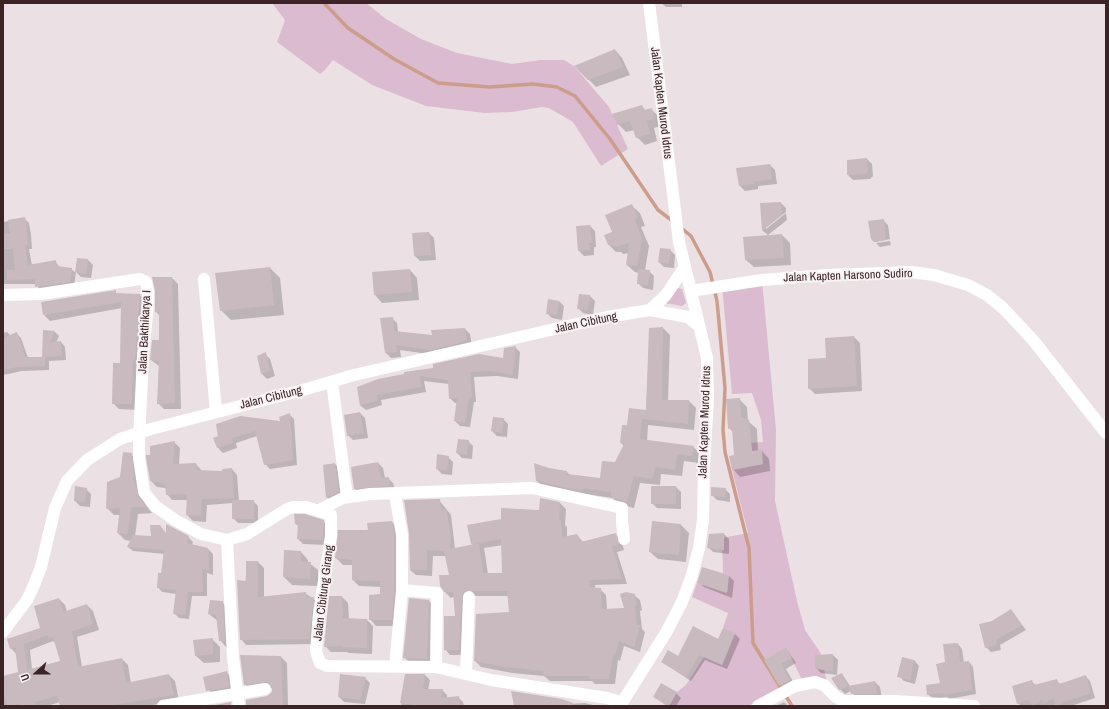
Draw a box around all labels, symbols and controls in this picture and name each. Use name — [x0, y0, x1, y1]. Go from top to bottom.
street label: Jalan Kapten Murod Idrus — [647, 46, 675, 160]
street label: Jalan Kapten Harsono Sudiro — [783, 267, 913, 285]
street label: Jalan Bakthikarya I — [136, 290, 154, 374]
street label: Jalan Cibitung — [553, 309, 619, 337]
street label: Jalan Kapten Murod Idrus — [696, 365, 714, 479]
street label: Jalan Cibitung — [238, 383, 304, 413]
street label: Jalan Cibitung Girang — [311, 544, 337, 642]
north arrow — [16, 653, 56, 693]
text: U — [17, 672, 33, 683]

